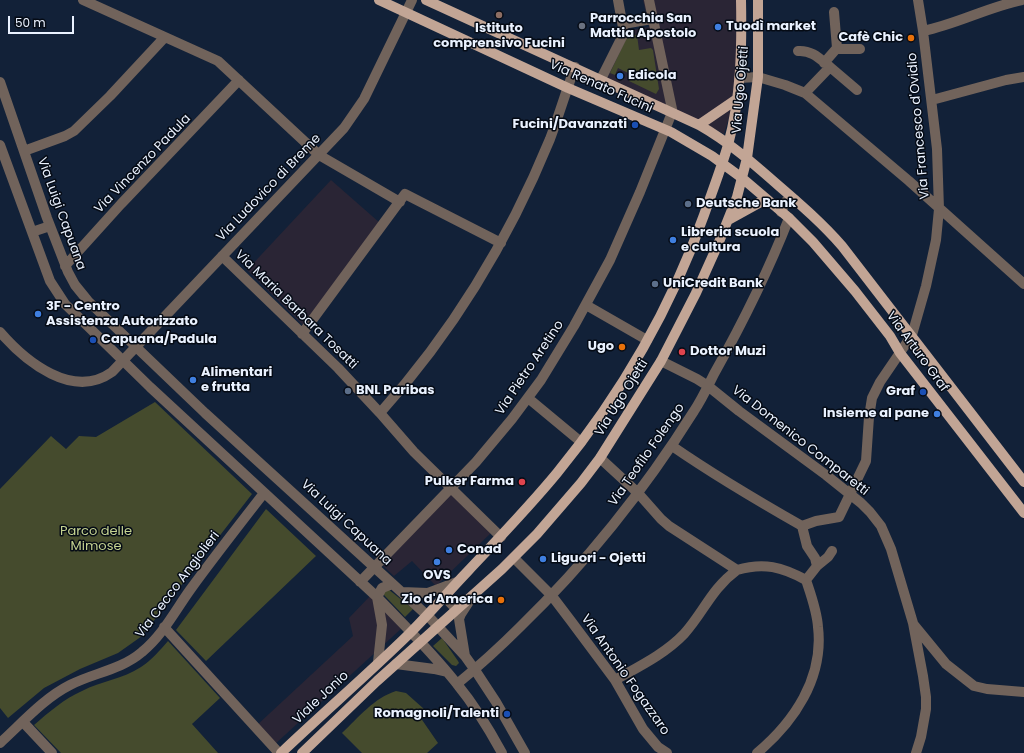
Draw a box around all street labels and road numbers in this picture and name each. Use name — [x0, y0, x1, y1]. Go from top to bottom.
street label: Via Ugo Ojetti — [729, 46, 753, 134]
street label: Via Francesco d'Ovidio — [905, 52, 933, 200]
street label: Via Renato Fucini — [547, 57, 655, 117]
street label: Via Vincenzo Padula — [92, 111, 194, 217]
street label: Via Ludovico di Breme — [214, 131, 324, 245]
street label: Via Luigi Capuana — [33, 156, 89, 272]
street label: Via Maria Barbara Tosatti — [231, 247, 361, 373]
street label: Via Arturo Graf — [883, 309, 951, 395]
street label: Via Pietro Aretino — [493, 318, 567, 418]
street label: Via Ugo Ojetti — [592, 357, 652, 439]
street label: Via Domenico Comparetti — [728, 383, 872, 499]
street label: Via Teofilo Folengo — [606, 401, 688, 509]
street label: Via Luigi Capuana — [297, 477, 395, 569]
street label: Via Cecco Angiolieri — [133, 528, 223, 642]
street label: Via Antonio Fogazzaro — [577, 612, 673, 738]
street label: Viale Jonio — [290, 668, 352, 728]

